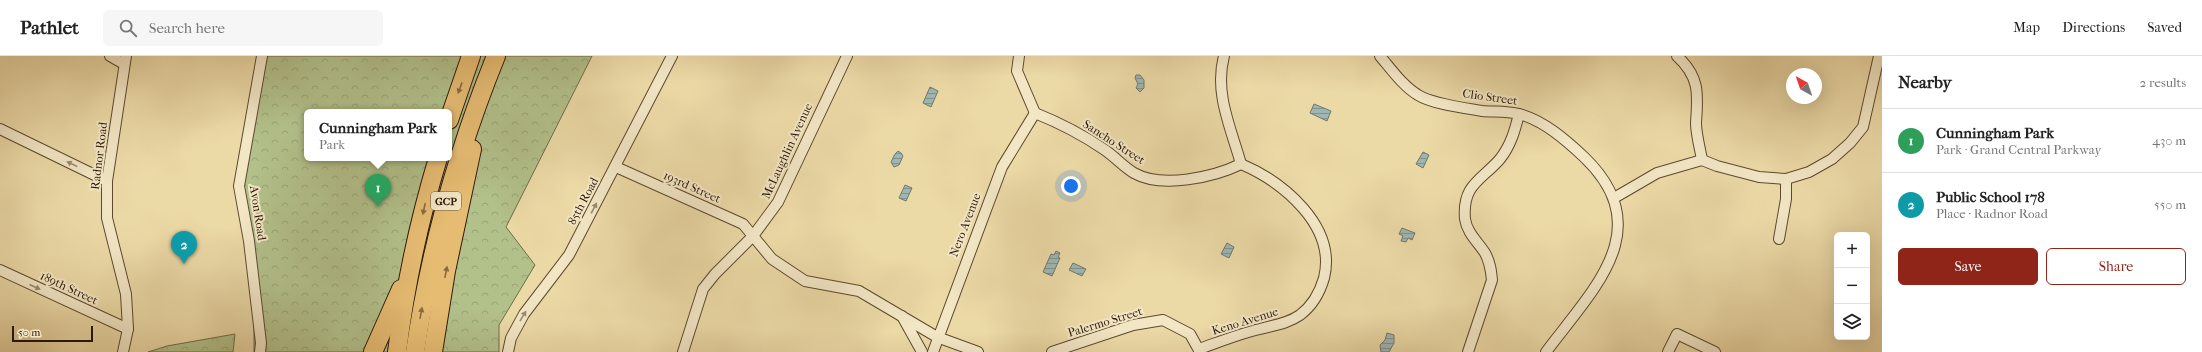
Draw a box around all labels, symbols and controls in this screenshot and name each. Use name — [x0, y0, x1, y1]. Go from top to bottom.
search box — [103, 10, 383, 46]
text: Pathlet — [20, 17, 79, 39]
icon: search — [117, 17, 139, 39]
text: Search here — [149, 19, 225, 37]
text: Map — [2013, 19, 2040, 36]
text: Directions — [2062, 19, 2125, 36]
text: Saved — [2147, 19, 2182, 36]
north arrow — [1786, 68, 1822, 104]
text: Nearby — [1898, 72, 1952, 92]
text: 2 results — [2140, 75, 2186, 90]
one-way arrow — [456, 82, 462, 94]
street label: Clio Street — [1462, 86, 1519, 108]
street label: McLaughlin Avenue — [759, 101, 815, 201]
popup — [304, 109, 452, 161]
street label: Sancho Street — [1080, 117, 1148, 168]
text: Cunningham Park — [319, 119, 437, 137]
street label: Radnor Road — [88, 121, 110, 191]
text: Cunningham Park — [1936, 124, 2054, 142]
text: 1 — [1909, 133, 1913, 148]
text: 430 m — [2152, 133, 2186, 148]
text: Park — [319, 137, 345, 152]
text: Park · Grand Central Parkway — [1936, 142, 2101, 157]
one-way arrow — [66, 161, 77, 167]
street label: 193rd Street — [661, 168, 723, 206]
pin: 1 — [365, 174, 391, 207]
street label: 85th Road — [565, 175, 601, 227]
your location — [1061, 176, 1081, 196]
street label: Avon Road — [247, 183, 269, 242]
text: Public School 178 — [1936, 188, 2045, 206]
street label: Nero Avenue — [946, 191, 984, 259]
road number: GCP — [431, 192, 461, 210]
text: 2 — [1908, 197, 1914, 212]
text: 550 m — [2154, 197, 2186, 212]
one-way arrow — [591, 202, 597, 214]
one-way arrow — [421, 203, 427, 215]
text: Place · Radnor Road — [1936, 206, 2048, 221]
pin: 2 — [171, 231, 197, 264]
map controls — [1834, 232, 1870, 340]
button: + — [1834, 232, 1870, 268]
button: Save — [1898, 248, 2038, 285]
button: Share — [2046, 248, 2186, 285]
one-way arrow — [443, 266, 449, 278]
button: − — [1834, 268, 1870, 304]
street label: 189th Street — [38, 269, 101, 308]
one-way arrow — [30, 284, 41, 290]
street label: Palermo Street — [1066, 304, 1145, 340]
street label: Keno Avenue — [1210, 304, 1280, 338]
button: layers — [1834, 304, 1870, 340]
one-way arrow — [418, 307, 424, 320]
one-way arrow — [519, 310, 526, 322]
scale bar — [12, 324, 93, 343]
text: 50 m — [18, 326, 40, 339]

